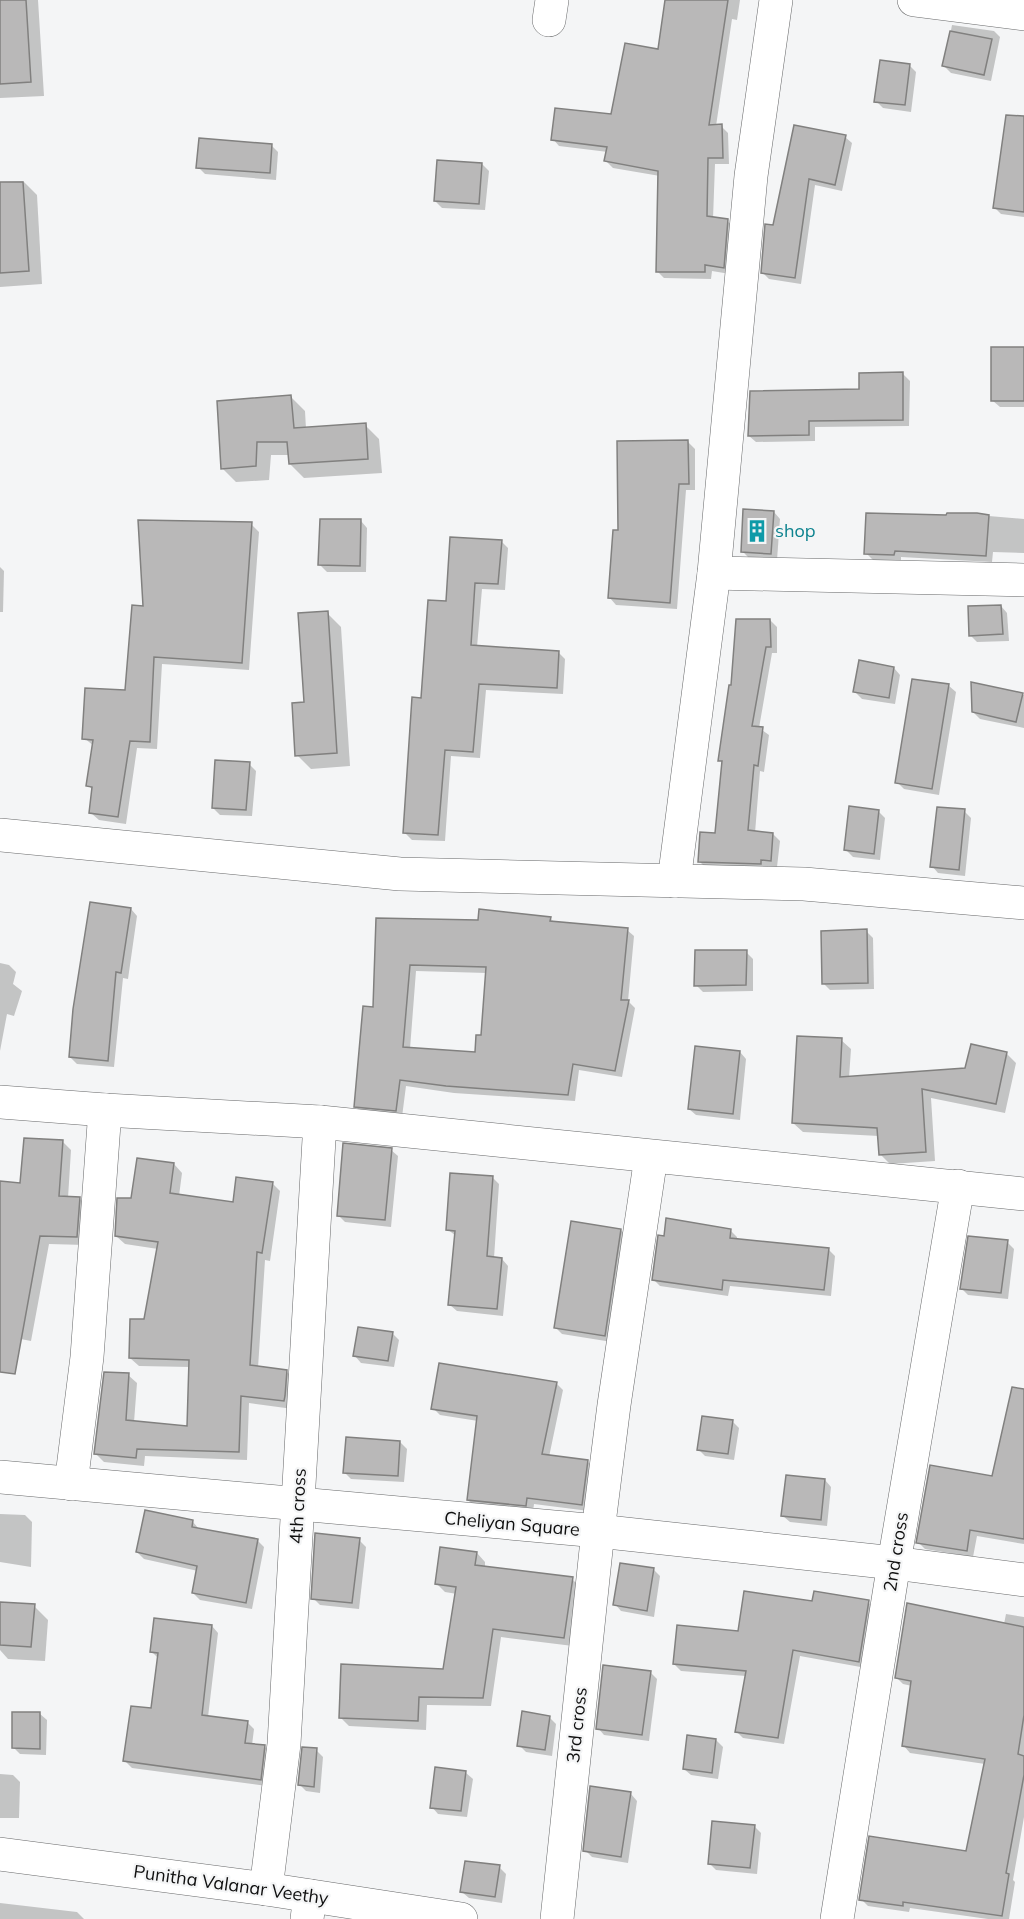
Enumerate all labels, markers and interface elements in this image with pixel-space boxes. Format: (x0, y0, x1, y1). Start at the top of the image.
building icon: shop (744, 518, 770, 544)
place label: shop (775, 519, 816, 542)
street label: 4th cross (284, 1467, 311, 1544)
street label: Cheliyan Square (443, 1506, 581, 1541)
street label: 2nd cross (878, 1510, 913, 1593)
street label: 3rd cross (561, 1686, 592, 1764)
street label: Punitha Valanar Veethy (132, 1859, 330, 1910)

